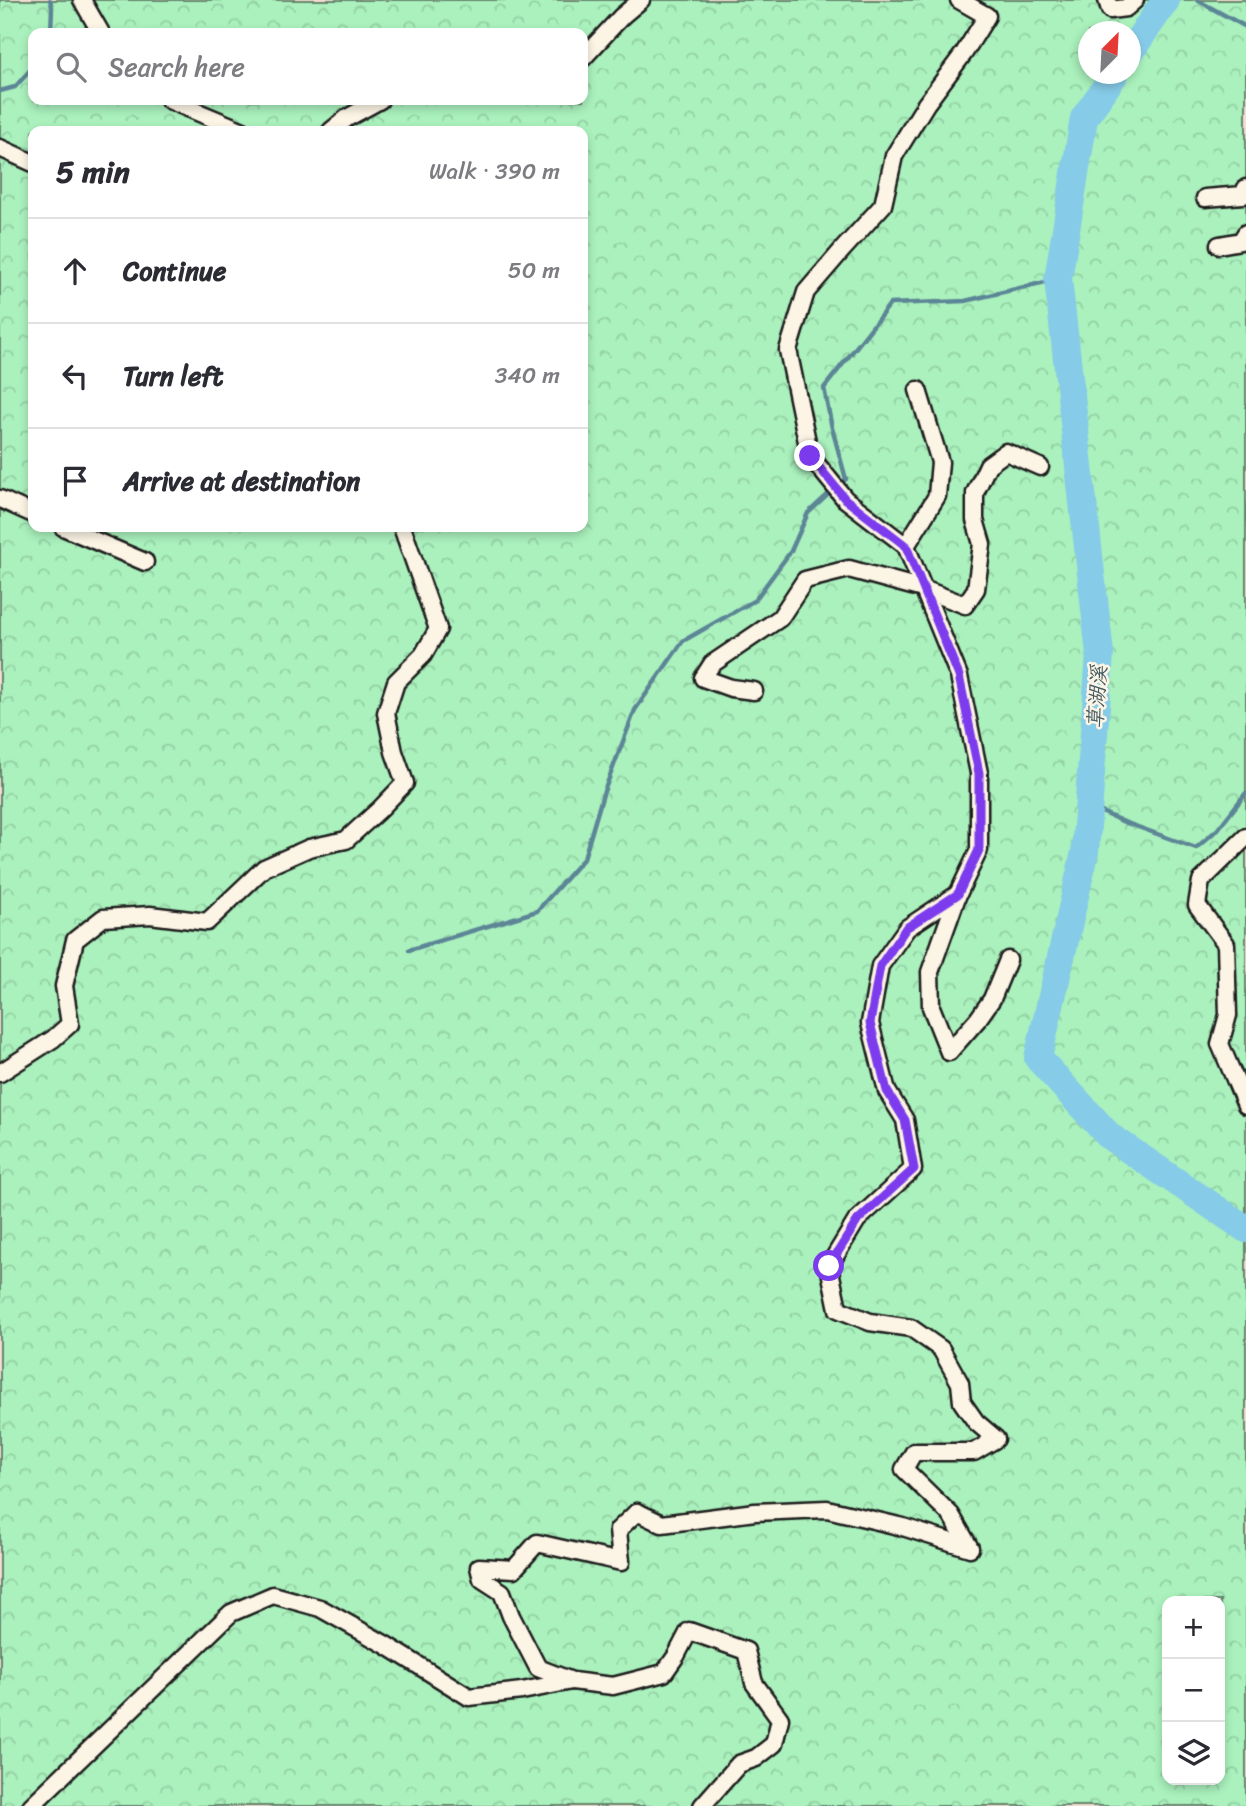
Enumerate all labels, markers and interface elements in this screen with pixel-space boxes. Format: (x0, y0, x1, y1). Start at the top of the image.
north arrow (1078, 21, 1141, 84)
search box (28, 28, 588, 105)
text: Search here (108, 44, 245, 90)
icon: search (52, 48, 90, 86)
text: 5 min (56, 145, 130, 199)
text: Walk · 390 m (429, 151, 560, 192)
text: Continue (123, 248, 226, 294)
text: 50 m (508, 250, 560, 291)
icon: ahead (56, 252, 94, 290)
text: Turn left (123, 353, 223, 399)
text: 340 m (495, 355, 560, 396)
icon: left (56, 357, 94, 395)
route end (794, 440, 825, 471)
text: Arrive at destination (123, 458, 360, 504)
icon: arrive (56, 462, 94, 500)
water label: 草湖溪 (1076, 663, 1118, 730)
route start (813, 1250, 844, 1281)
map controls (1162, 1596, 1225, 1785)
button: + (1162, 1596, 1225, 1659)
button: − (1162, 1659, 1225, 1722)
button: layers (1162, 1722, 1225, 1785)

